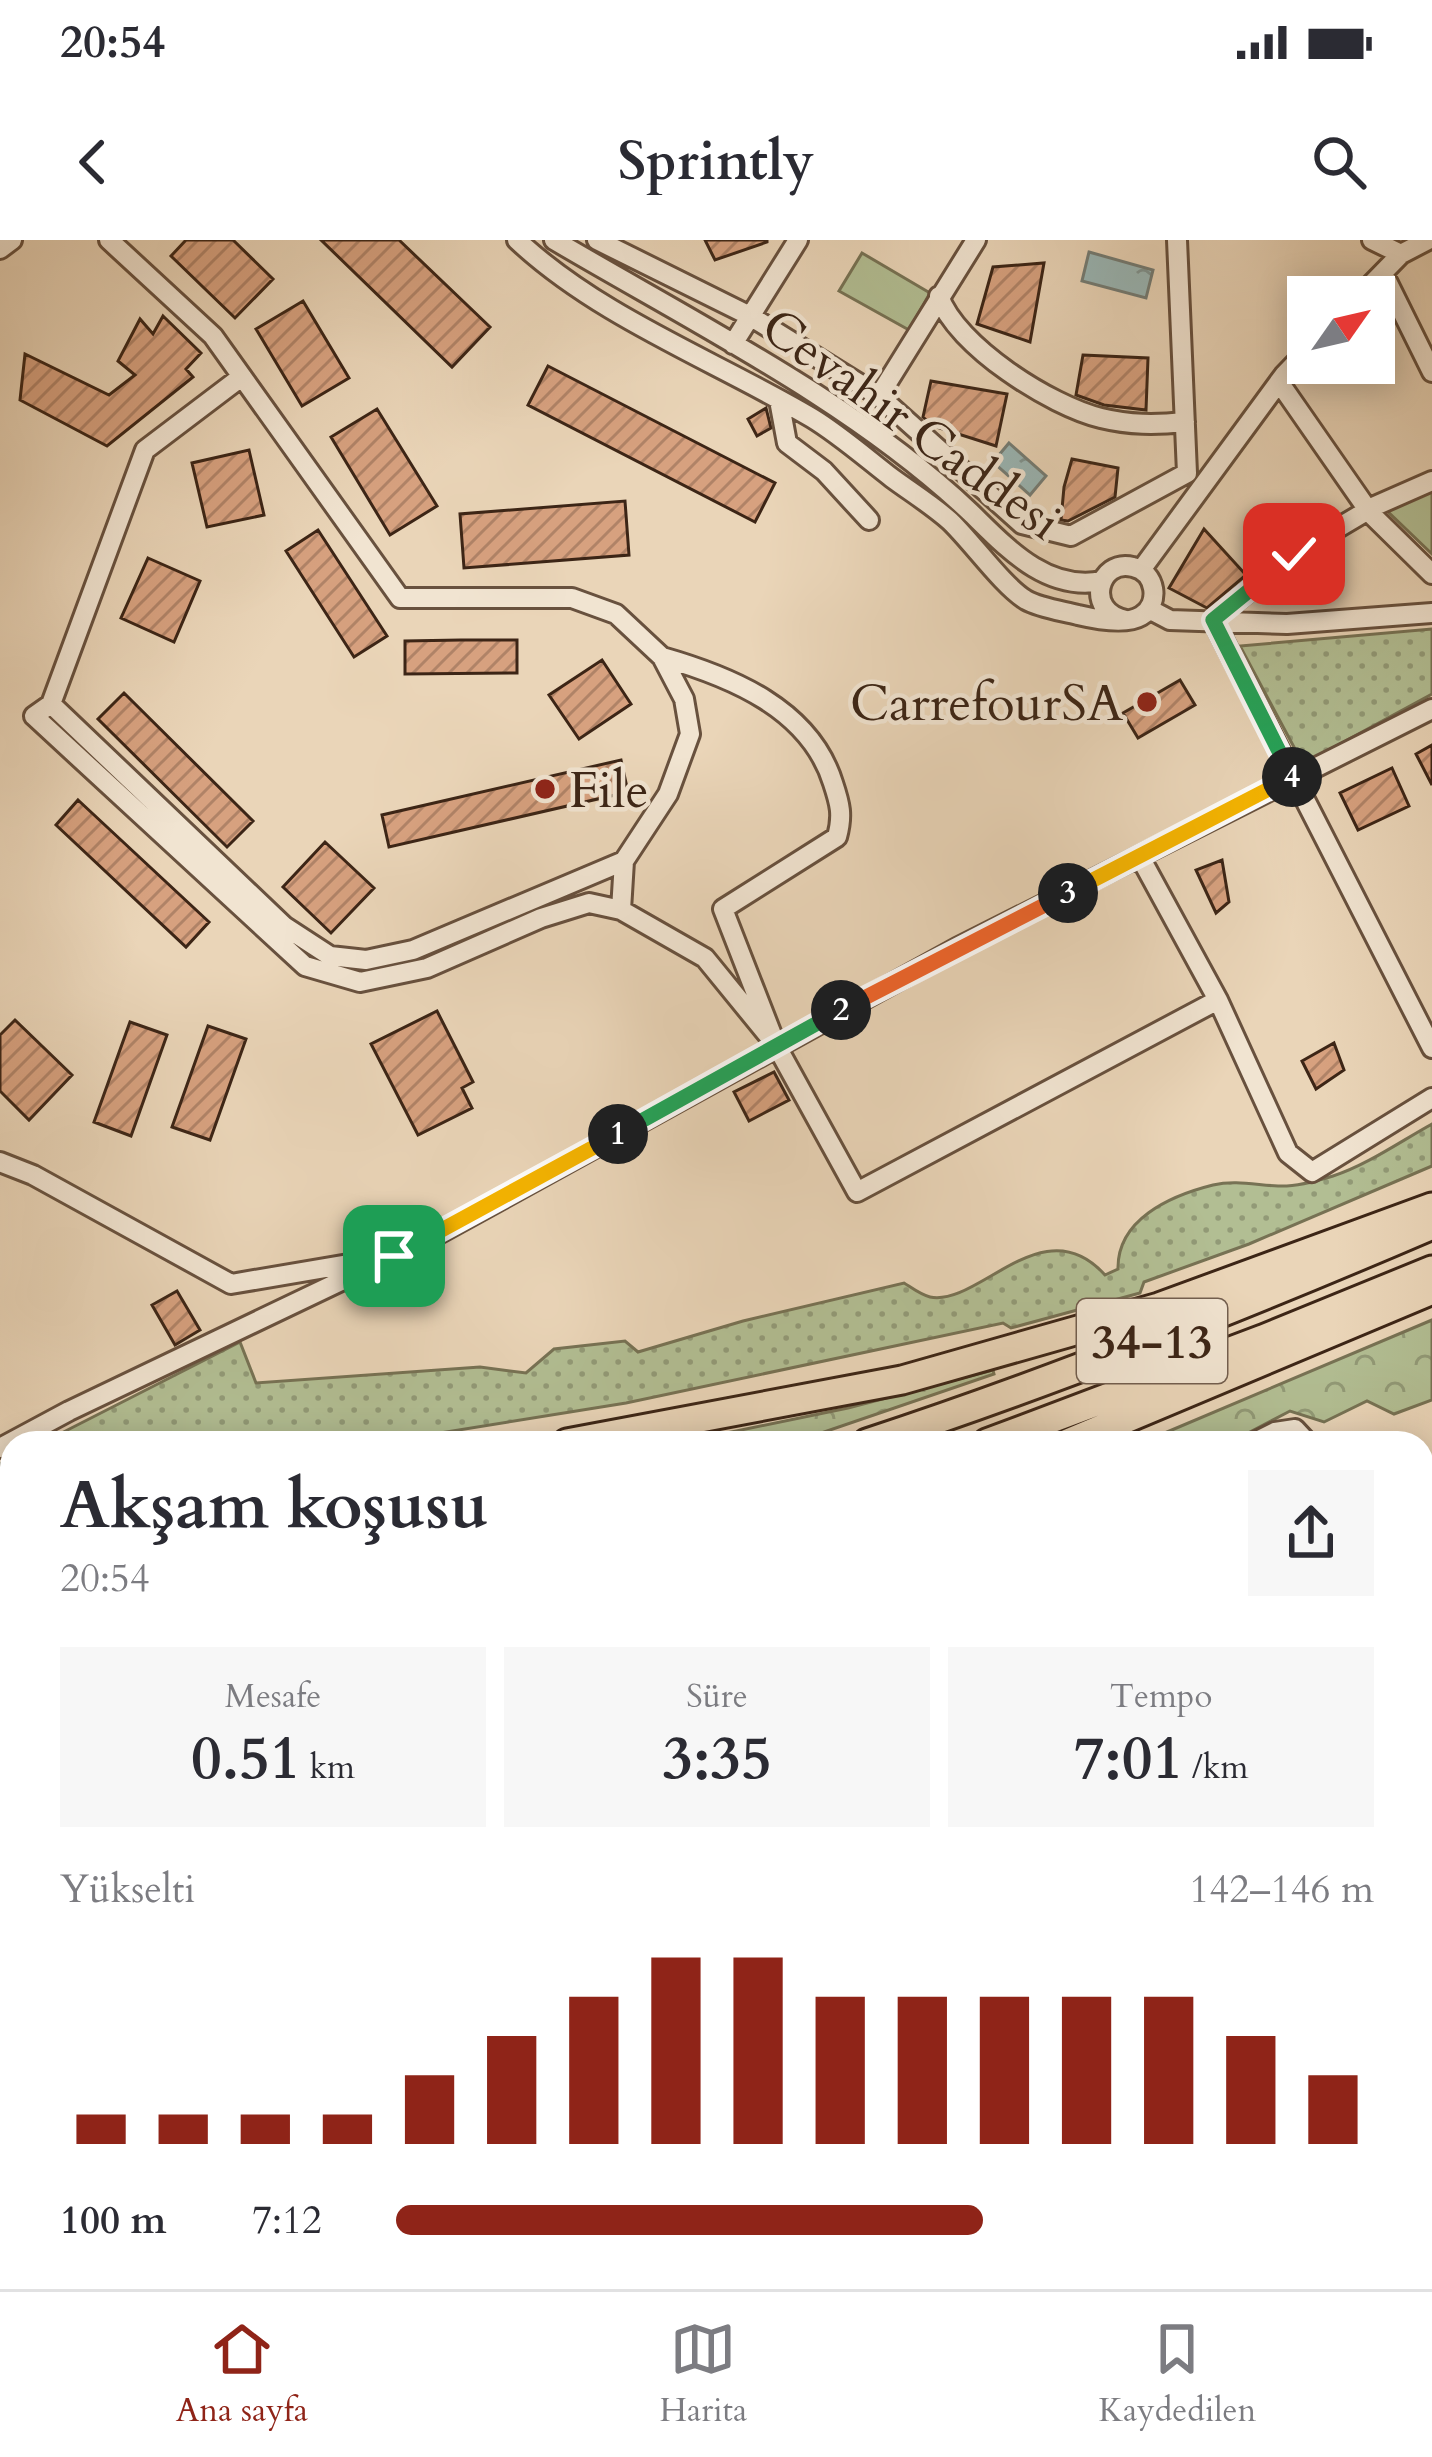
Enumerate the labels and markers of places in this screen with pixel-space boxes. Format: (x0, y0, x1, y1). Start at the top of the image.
pin (1243, 503, 1345, 605)
place label: CarrefourSA (850, 669, 1124, 739)
marker: CarrefourSA (1134, 689, 1160, 715)
pin: 4 (1262, 747, 1322, 807)
place label: File (569, 756, 649, 826)
marker: File (532, 776, 558, 802)
pin: 3 (1038, 863, 1098, 923)
pin: 2 (811, 980, 871, 1040)
pin: 1 (588, 1104, 648, 1164)
pin (343, 1205, 445, 1307)

